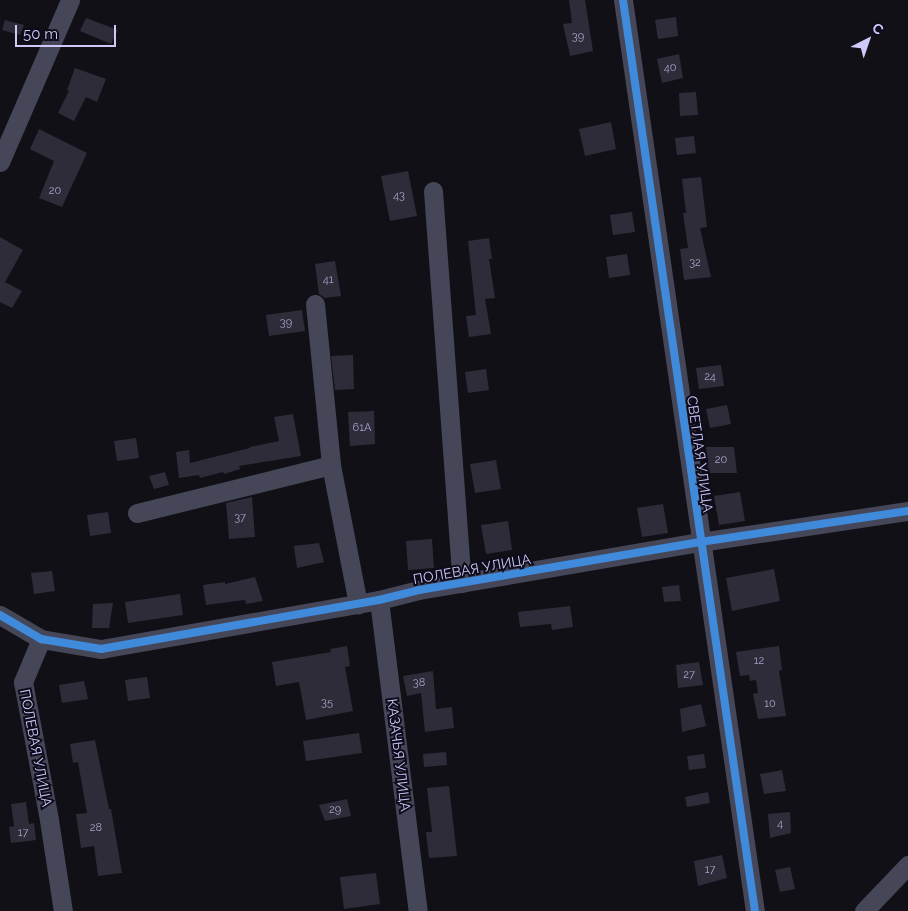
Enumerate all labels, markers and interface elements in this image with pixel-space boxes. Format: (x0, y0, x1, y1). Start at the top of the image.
scale bar (18, 15, 119, 47)
north arrow (843, 15, 893, 65)
text: С (869, 19, 887, 38)
text: 50 m (23, 25, 58, 43)
house number: 39 (572, 30, 584, 44)
house number: 40 (664, 61, 676, 75)
house number: 20 (49, 184, 61, 198)
house number: 43 (393, 189, 405, 203)
house number: 32 (689, 256, 701, 270)
house number: 41 (323, 273, 333, 287)
house number: 39 (280, 316, 292, 330)
house number: 24 (704, 370, 716, 384)
street label: СВЕТЛАЯ УЛИЦА (684, 395, 716, 513)
house number: 61А (353, 421, 371, 435)
house number: 20 (715, 453, 727, 467)
house number: 37 (234, 511, 246, 525)
street label: ПОЛЕВАЯ УЛИЦА (412, 550, 532, 588)
house number: 12 (754, 654, 764, 668)
house number: 27 (683, 668, 695, 682)
house number: 38 (413, 676, 425, 690)
street label: ПОЛЕВАЯ УЛИЦА (16, 688, 56, 808)
house number: 35 (321, 696, 333, 710)
house number: 10 (764, 697, 776, 711)
street label: КАЗАЧЬЯ УЛИЦА (384, 698, 414, 812)
house number: 29 (329, 803, 341, 817)
house number: 4 (777, 817, 783, 831)
house number: 28 (90, 821, 102, 835)
house number: 17 (18, 826, 28, 840)
house number: 17 (705, 863, 715, 877)

